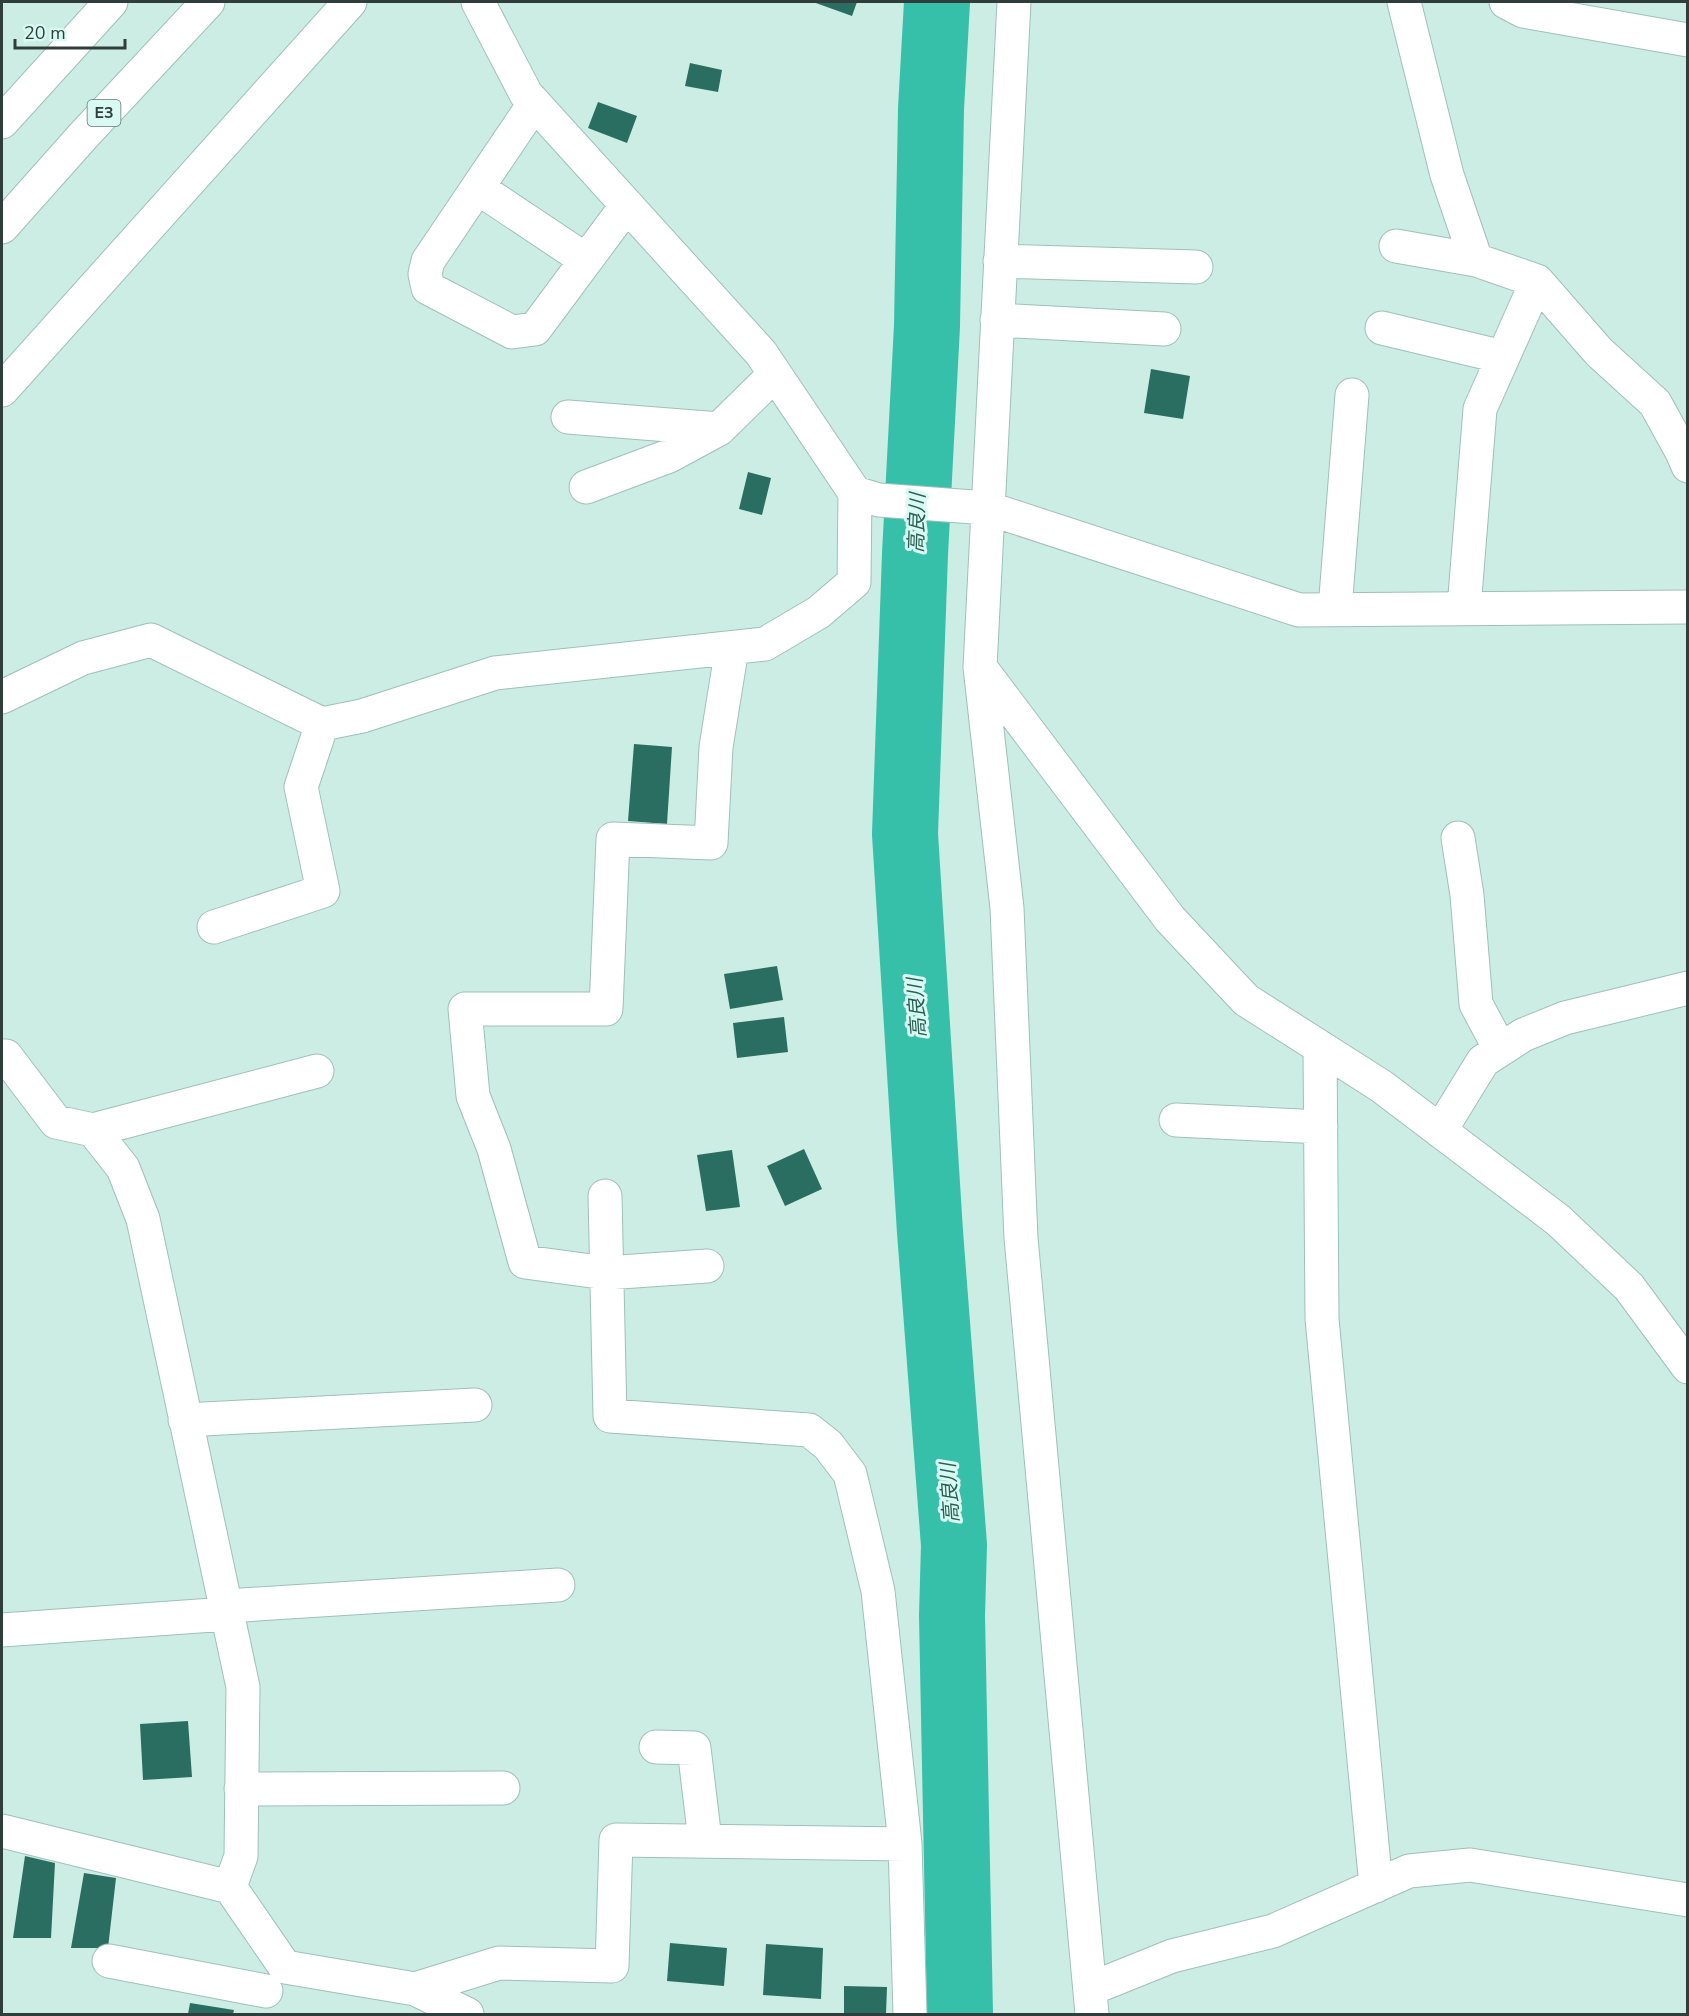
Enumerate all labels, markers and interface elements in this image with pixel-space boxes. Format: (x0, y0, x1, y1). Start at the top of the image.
scale bar (15, 12, 124, 50)
text: 20 m (24, 21, 66, 45)
road number: E3 (88, 100, 120, 126)
water label: 高良川 (902, 491, 932, 553)
water label: 高良川 (901, 975, 933, 1039)
water label: 高良川 (934, 1460, 966, 1524)

